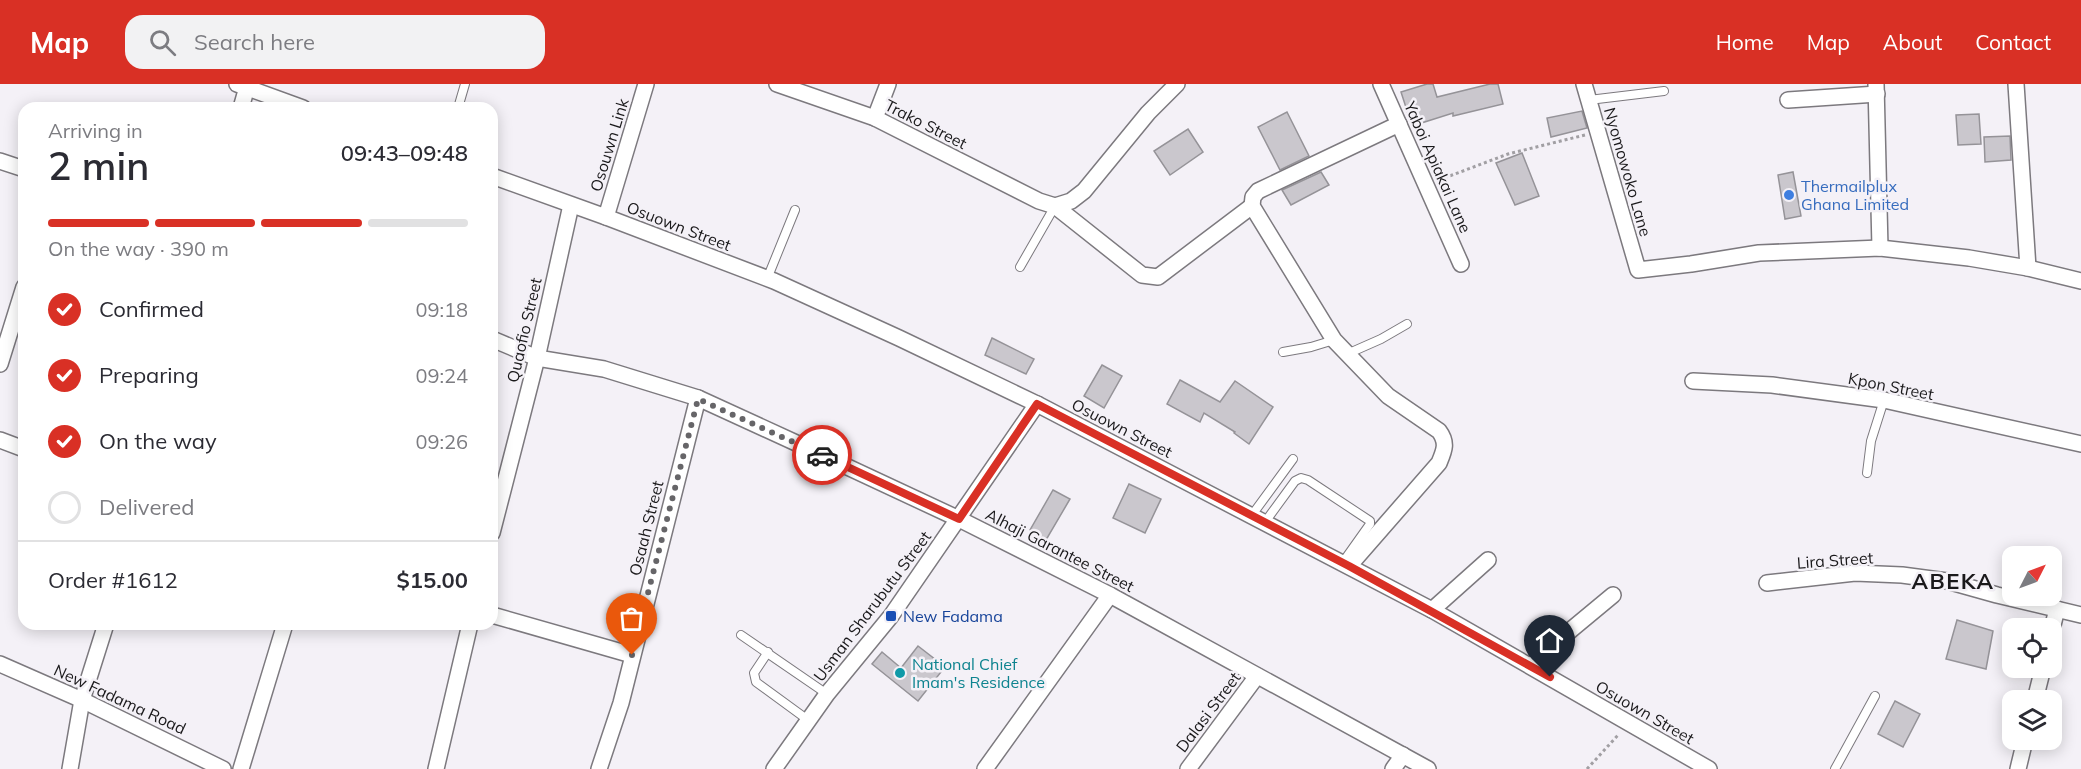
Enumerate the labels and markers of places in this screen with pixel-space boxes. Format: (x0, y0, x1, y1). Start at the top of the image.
place label: Thermailplux Ghana Limited (1801, 176, 1909, 214)
marker: Thermailplux Ghana Limited (1782, 188, 1796, 202)
pin (606, 593, 657, 655)
place label: New Fadama (903, 606, 1003, 626)
marker: New Fadama (884, 609, 898, 623)
pin (1524, 615, 1575, 677)
place label: National Chief Imam's Residence (912, 654, 1045, 692)
marker: National Chief Imam's Residence (893, 666, 907, 680)

